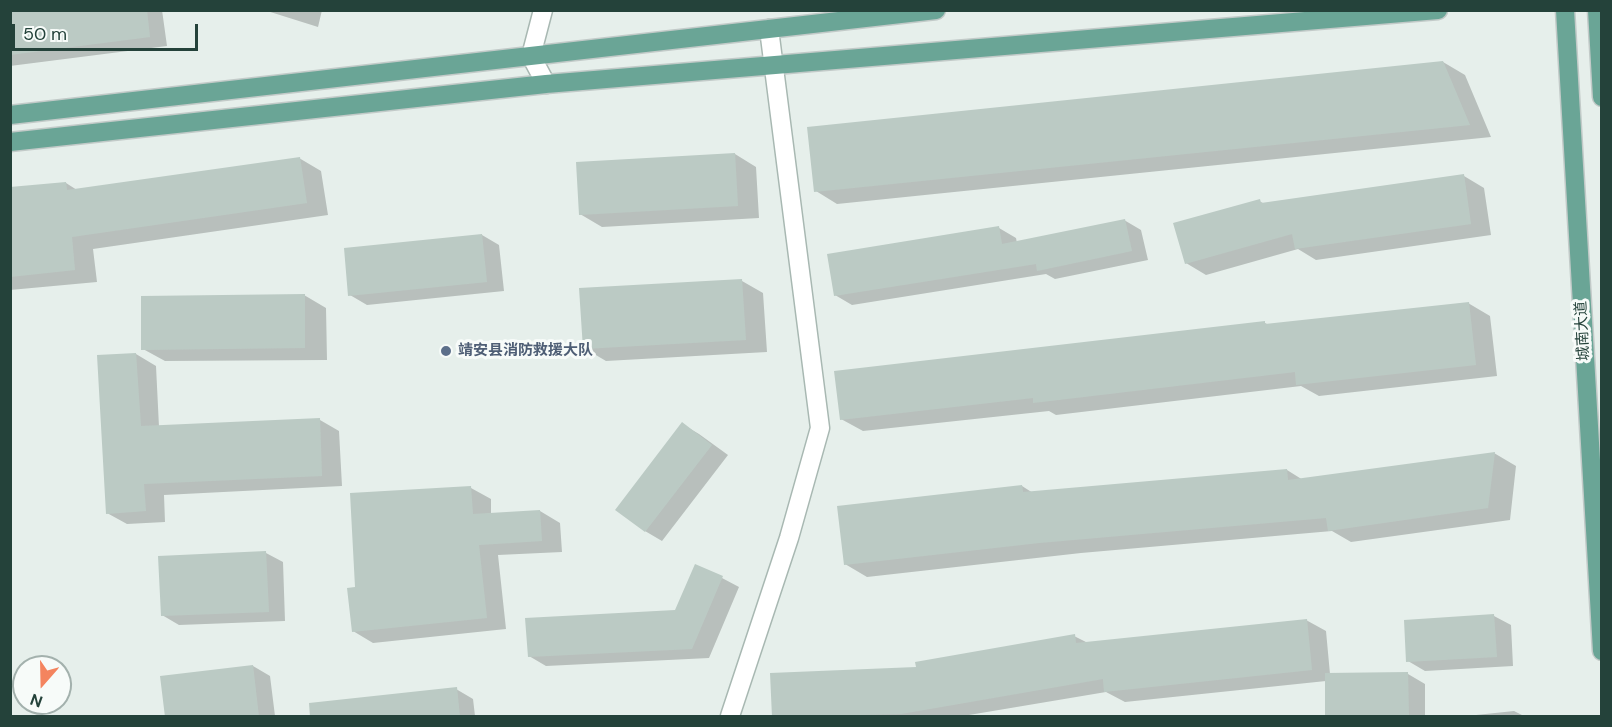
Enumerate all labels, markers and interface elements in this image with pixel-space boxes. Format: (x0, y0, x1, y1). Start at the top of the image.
scale bar (15, 12, 201, 50)
text: 50 m (23, 22, 67, 46)
street label: 城南大道 (1572, 301, 1594, 361)
place label: 靖安县消防救援大队 (458, 342, 593, 360)
marker: 靖安县消防救援大队 (439, 344, 453, 358)
north arrow (12, 655, 72, 715)
text: N (27, 689, 45, 712)

